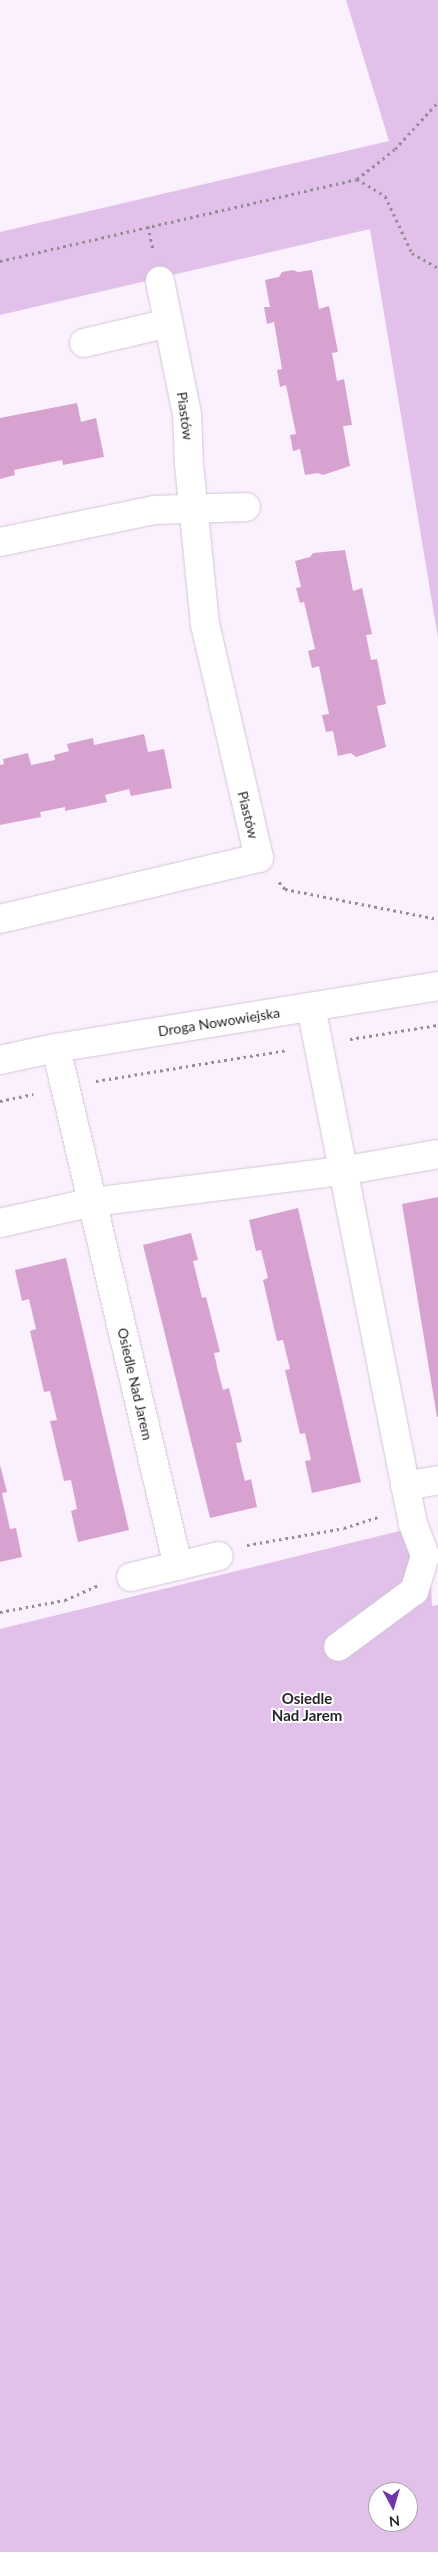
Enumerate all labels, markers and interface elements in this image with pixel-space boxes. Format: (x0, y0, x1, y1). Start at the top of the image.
street label: Piastów (173, 391, 197, 441)
street label: Piastów (234, 789, 262, 841)
street label: Droga Nowowiejska (157, 1004, 281, 1040)
street label: Osiedle Nad Jarem (114, 1326, 156, 1442)
district label: Osiedle Nad Jarem (272, 1689, 342, 1724)
north arrow (368, 2482, 418, 2532)
text: N (388, 2512, 401, 2530)

